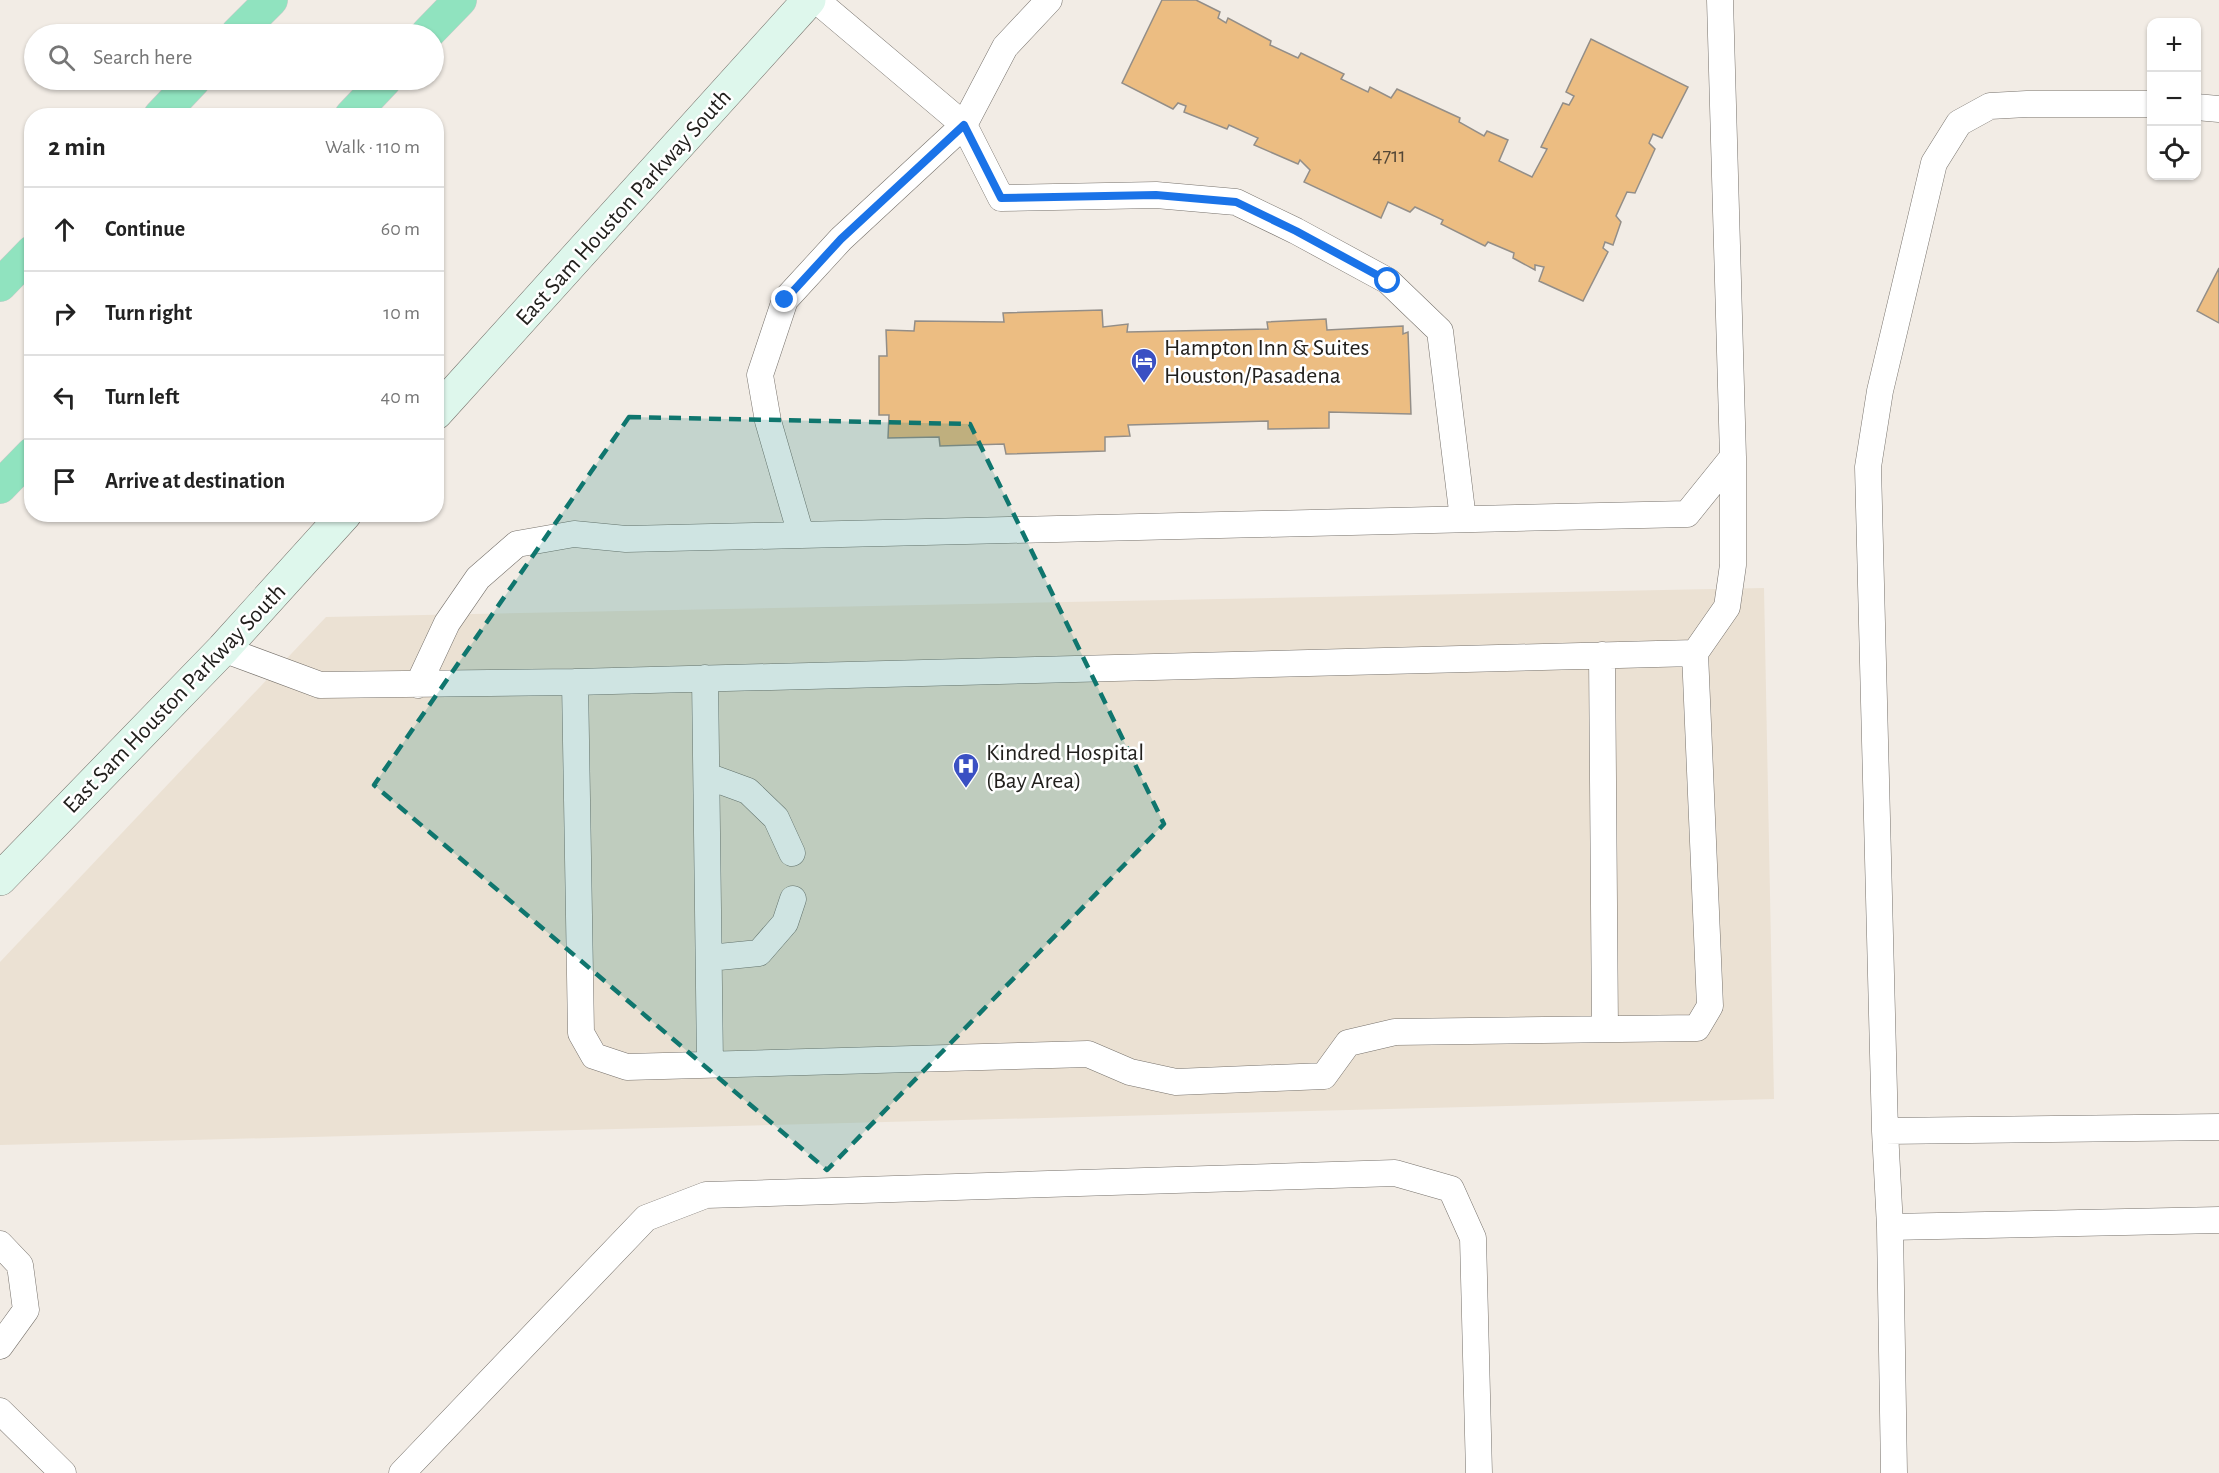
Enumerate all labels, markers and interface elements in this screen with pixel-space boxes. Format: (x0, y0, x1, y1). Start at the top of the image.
map controls (2147, 18, 2201, 180)
button: + (2147, 18, 2201, 72)
search box (24, 24, 444, 90)
icon: search (45, 41, 78, 74)
text: Search here (93, 46, 192, 68)
button: − (2147, 72, 2201, 126)
street label: East Sam Houston Parkway South (512, 85, 736, 330)
button: locate (2147, 126, 2201, 180)
text: 2 min (48, 134, 106, 160)
text: Walk · 110 m (325, 137, 420, 157)
house number: 4711 (1372, 145, 1406, 166)
icon: ahead (48, 213, 81, 246)
text: Continue (105, 218, 185, 240)
text: 60 m (381, 219, 420, 239)
route start (1374, 267, 1400, 293)
route end (771, 286, 797, 312)
icon: right (48, 297, 81, 330)
text: Turn right (105, 302, 192, 324)
text: 10 m (383, 303, 420, 323)
place label: Hampton Inn & Suites Houston/Pasadena (1164, 336, 1369, 388)
hotel icon: Hampton Inn & Suites Houston/Pasadena (1129, 346, 1159, 384)
icon: left (48, 381, 81, 414)
text: Turn left (105, 386, 179, 408)
text: 40 m (381, 387, 420, 407)
icon: arrive (48, 465, 81, 498)
text: Arrive at destination (105, 470, 285, 492)
street label: East Sam Houston Parkway South (59, 579, 291, 818)
place label: Kindred Hospital (Bay Area) (986, 741, 1144, 793)
hospital icon: Kindred Hospital (Bay Area) (951, 751, 981, 789)

